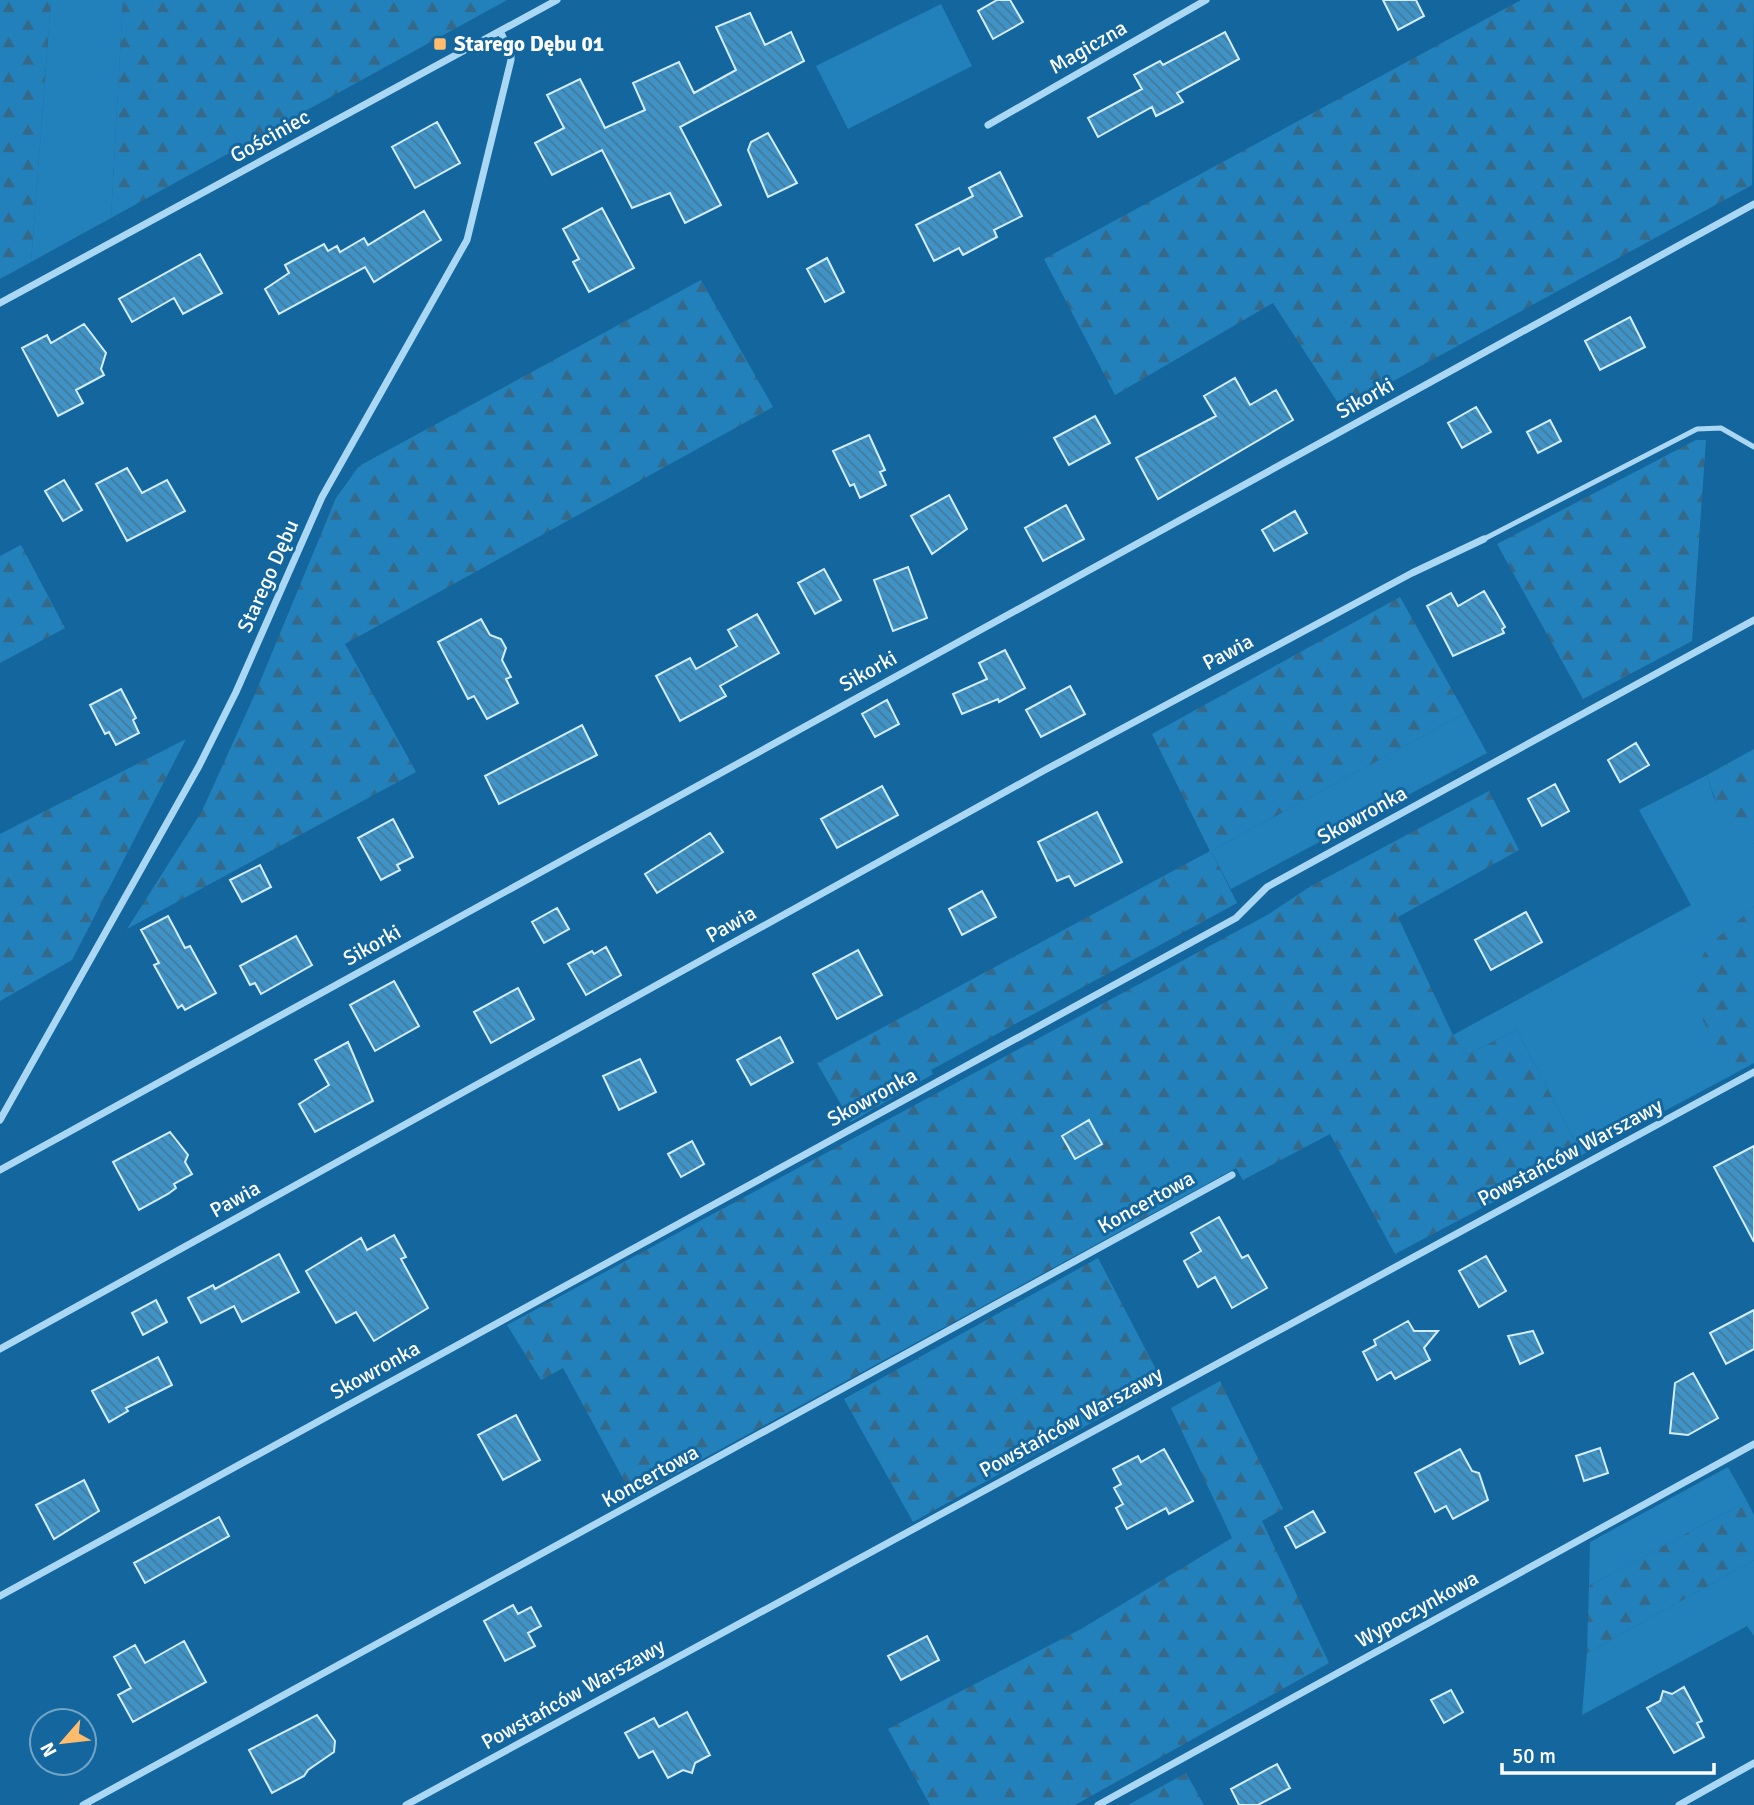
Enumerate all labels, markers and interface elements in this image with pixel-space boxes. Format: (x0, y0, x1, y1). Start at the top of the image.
street label: Magiczna (1044, 14, 1132, 80)
place label: Starego Dębu 01 (454, 31, 604, 57)
marker: Starego Dębu 01 (432, 36, 448, 52)
street label: Gościniec (226, 104, 314, 168)
street label: Sikorki (1331, 372, 1399, 424)
street label: Starego Dębu (232, 516, 304, 636)
street label: Pawia (1198, 628, 1258, 676)
street label: Sikorki (834, 645, 902, 697)
street label: Skowronka (1313, 780, 1411, 850)
street label: Pawia (701, 900, 761, 948)
street label: Sikorki (338, 919, 406, 971)
street label: Skowronka (823, 1062, 921, 1132)
street label: Powstańców Warszawy (1473, 1092, 1667, 1212)
street label: Koncertowa (1093, 1165, 1199, 1239)
street label: Pawia (205, 1175, 265, 1223)
street label: Skowronka (326, 1335, 424, 1405)
street label: Powstańców Warszawy (975, 1361, 1167, 1483)
street label: Koncertowa (597, 1439, 703, 1513)
street label: Wypoczynkowa (1351, 1565, 1483, 1653)
street label: Powstańców Warszawy (477, 1633, 669, 1755)
north arrow (28, 1707, 98, 1777)
scale bar (1502, 1731, 1714, 1775)
text: N (35, 1738, 63, 1761)
text: 50 m (1512, 1743, 1556, 1769)

